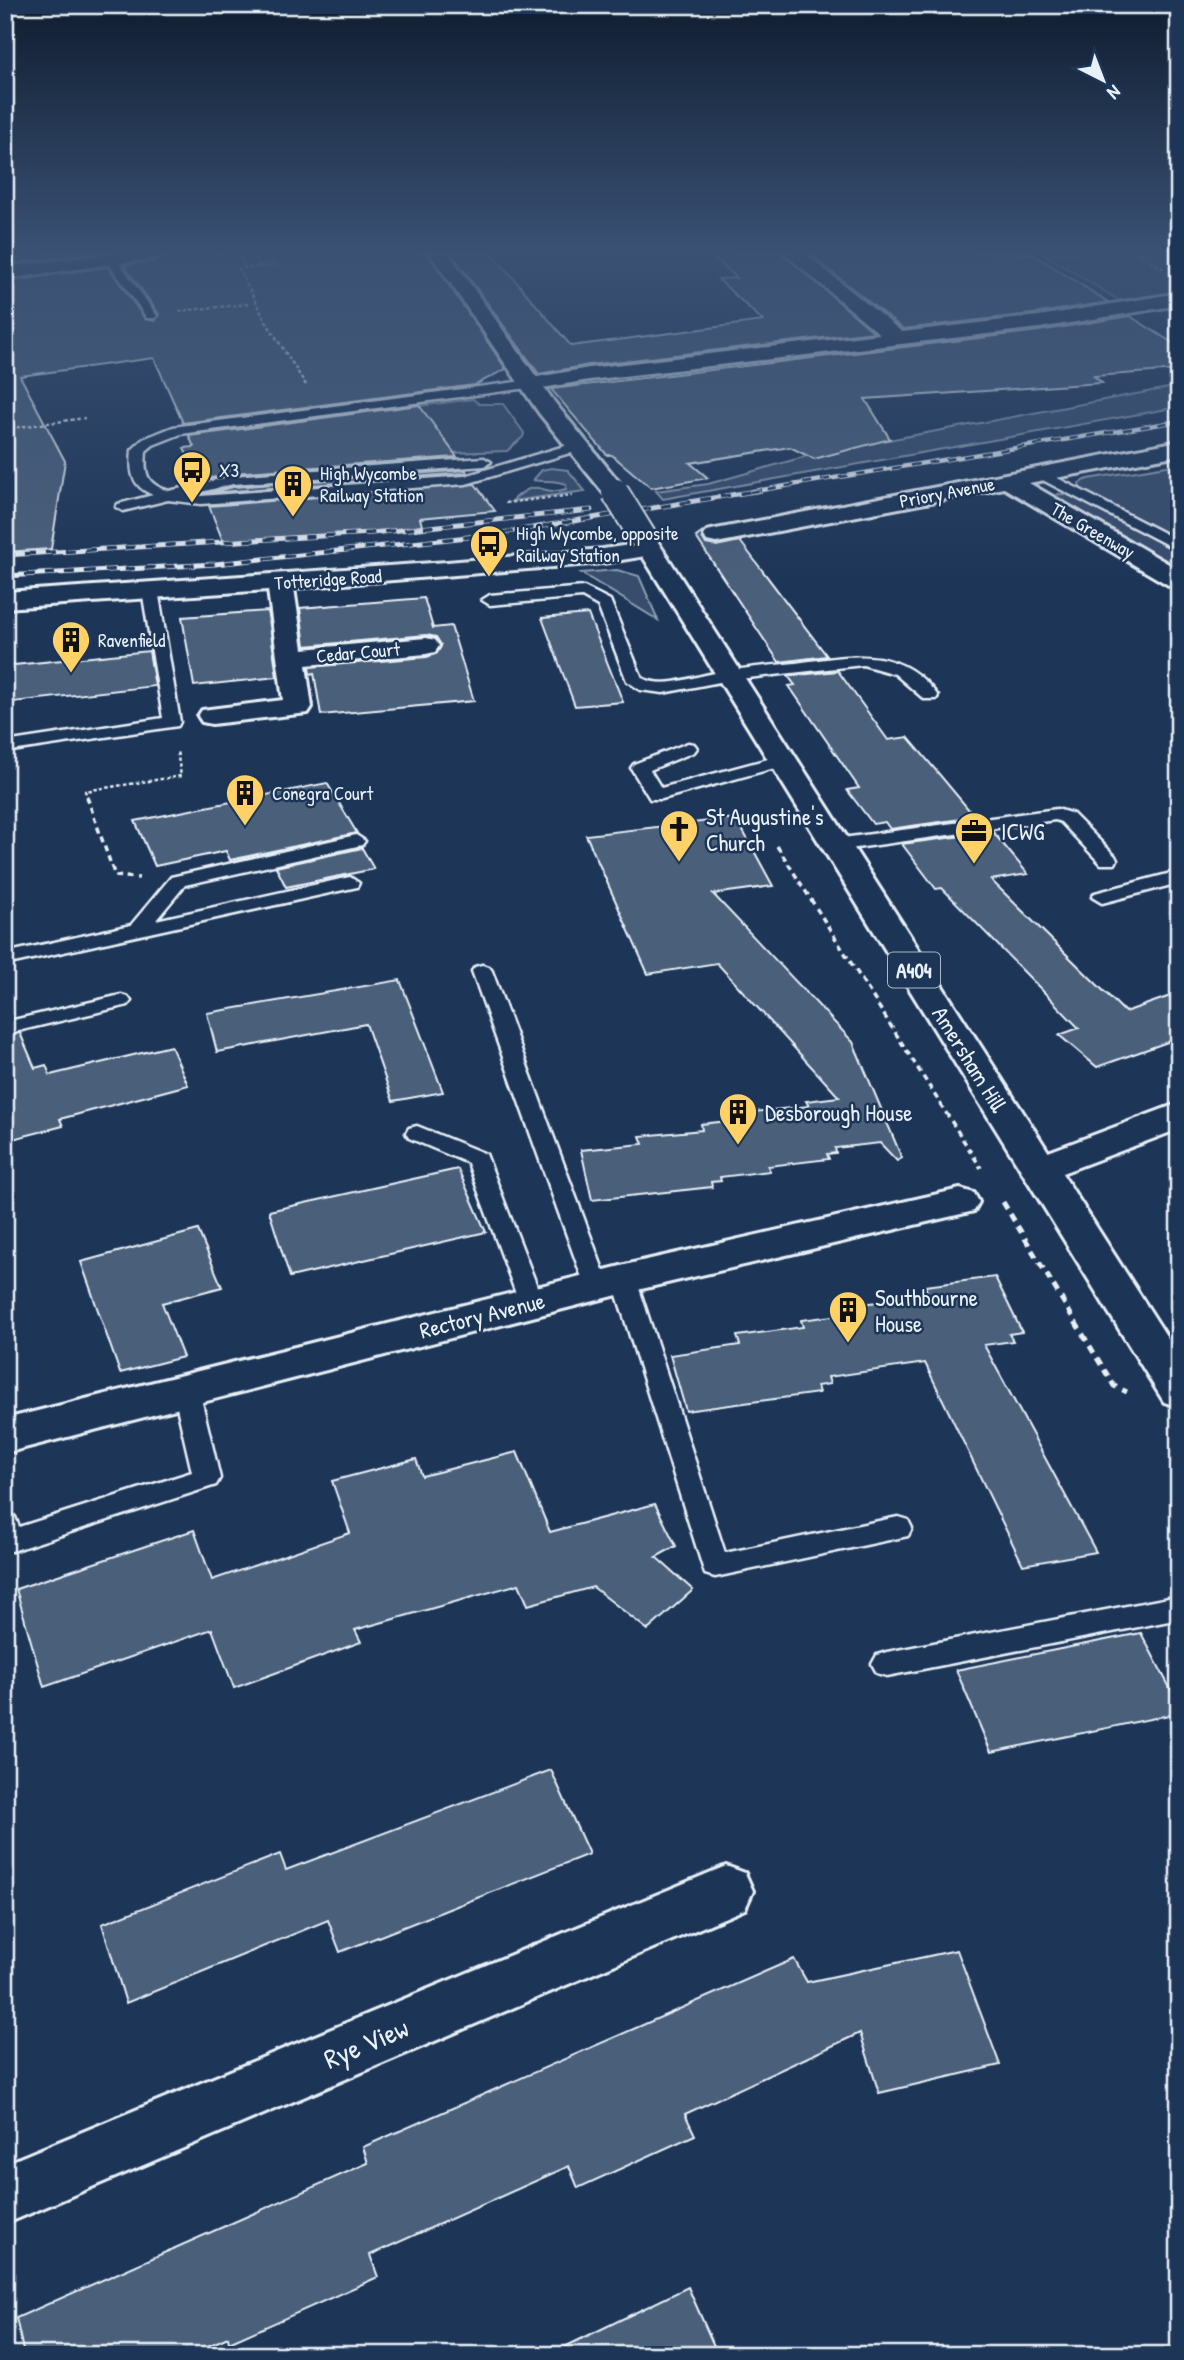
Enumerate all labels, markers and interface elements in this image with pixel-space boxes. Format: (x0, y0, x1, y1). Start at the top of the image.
north arrow (1068, 46, 1138, 116)
text: N (1102, 80, 1127, 106)
bus stop icon: X3 (171, 449, 213, 504)
place label: X3 (219, 457, 239, 483)
place label: High Wycombe Railway Station (320, 460, 424, 508)
building icon: High Wycombe Railway Station (272, 463, 314, 518)
street label: Priory Avenue (897, 470, 997, 514)
street label: The Greenway (1046, 495, 1140, 565)
place label: High Wycombe, opposite Railway Station (516, 520, 679, 568)
bus stop icon: High Wycombe, opposite Railway Station (468, 523, 510, 578)
street label: Totteridge Road (273, 562, 383, 596)
building icon: Ravenfield (50, 619, 92, 674)
place label: Ravenfield (98, 627, 166, 653)
street label: Cedar Court (315, 635, 401, 669)
building icon: Conegra Court (224, 772, 266, 827)
place label: Conegra Court (272, 780, 374, 806)
place label: St Augustine's Church (706, 801, 824, 858)
church icon: St Augustine's Church (658, 808, 700, 863)
office icon: ICWG (953, 810, 995, 865)
place label: ICWG (1001, 816, 1044, 847)
road number: A404 (888, 953, 940, 988)
street label: Amersham Hill (925, 1000, 1015, 1119)
building icon: Desborough House (717, 1091, 759, 1146)
place label: Desborough House (765, 1097, 912, 1128)
place label: Southbourne House (875, 1282, 978, 1339)
street label: Rectory Avenue (416, 1284, 548, 1346)
building icon: Southbourne House (827, 1289, 869, 1344)
street label: Rye View (318, 2008, 414, 2078)

